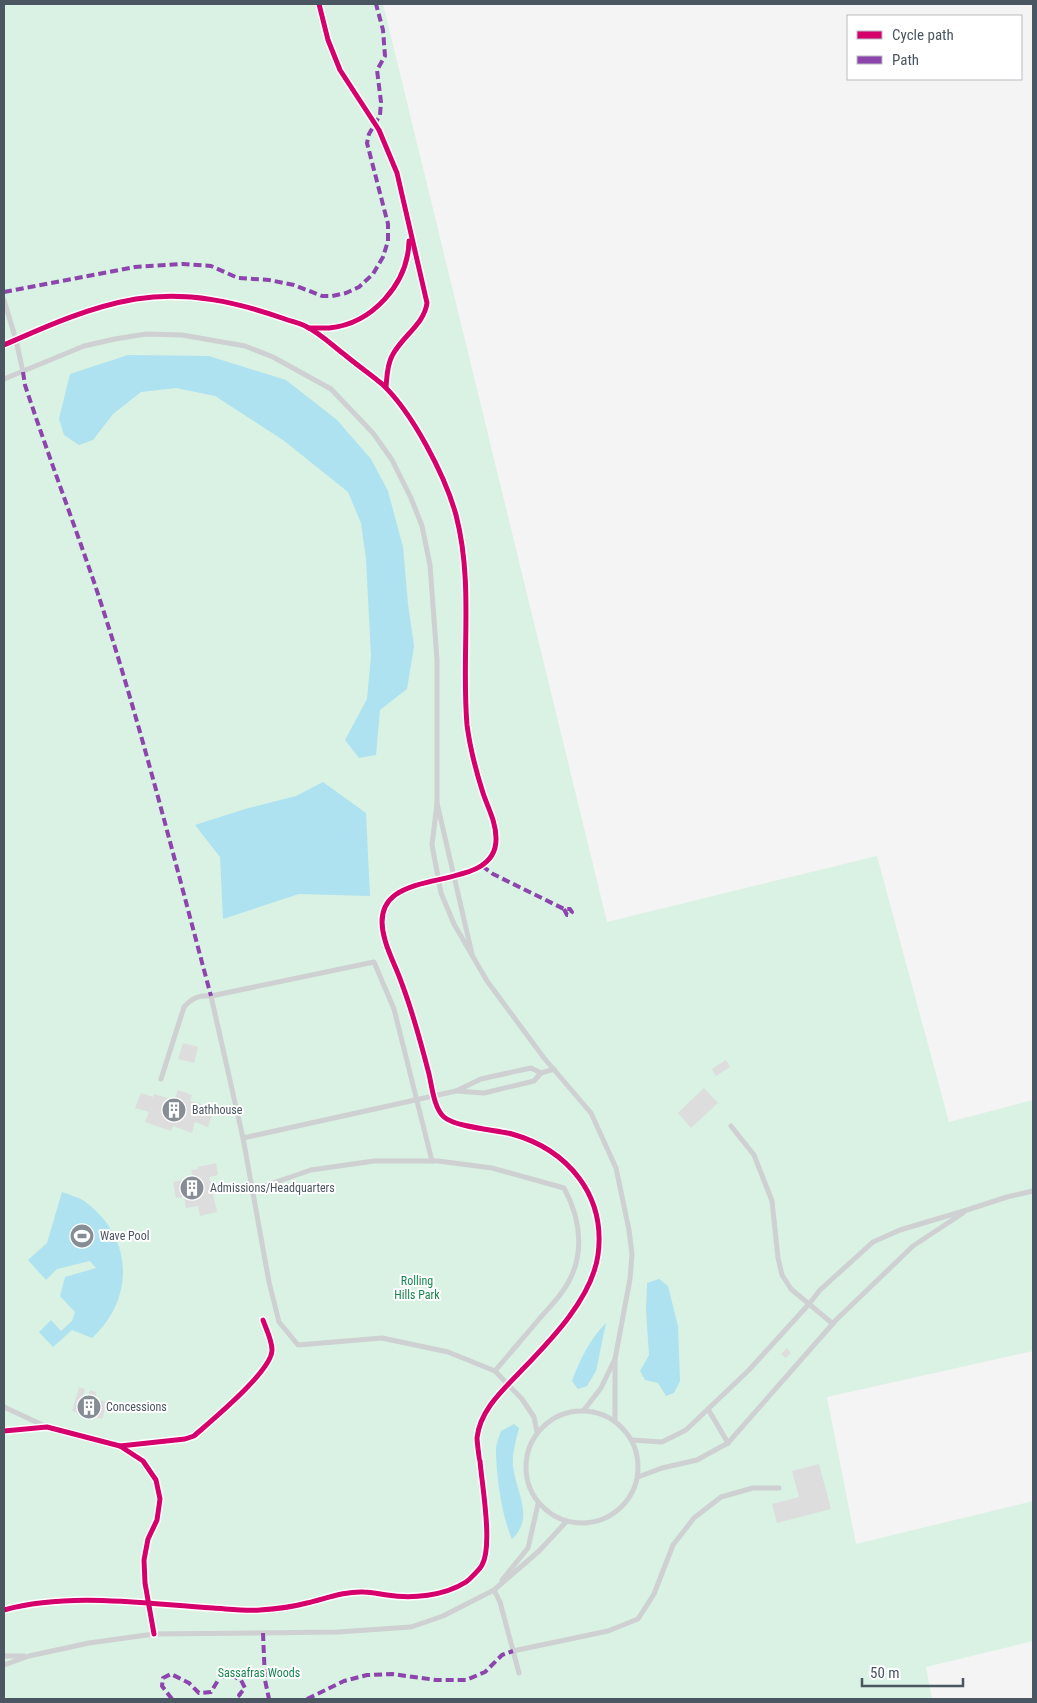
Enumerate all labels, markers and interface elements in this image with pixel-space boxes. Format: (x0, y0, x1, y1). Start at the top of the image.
legend (847, 15, 1022, 80)
text: Cycle path (892, 26, 954, 44)
text: Path (892, 51, 919, 69)
building icon: Bathhouse (161, 1097, 187, 1123)
place label: Bathhouse (192, 1103, 243, 1117)
building icon: Admissions/Headquarters (179, 1175, 205, 1201)
place label: Admissions/Headquarters (210, 1181, 335, 1195)
sports icon: Wave Pool (69, 1223, 95, 1249)
place label: Wave Pool (100, 1229, 149, 1243)
park label: Rolling Hills Park (394, 1274, 440, 1302)
building icon: Concessions (76, 1394, 102, 1420)
place label: Concessions (106, 1400, 167, 1414)
scale bar (862, 1656, 963, 1688)
text: 50 m (870, 1664, 900, 1682)
park label: Sassafras Woods (218, 1666, 300, 1680)

